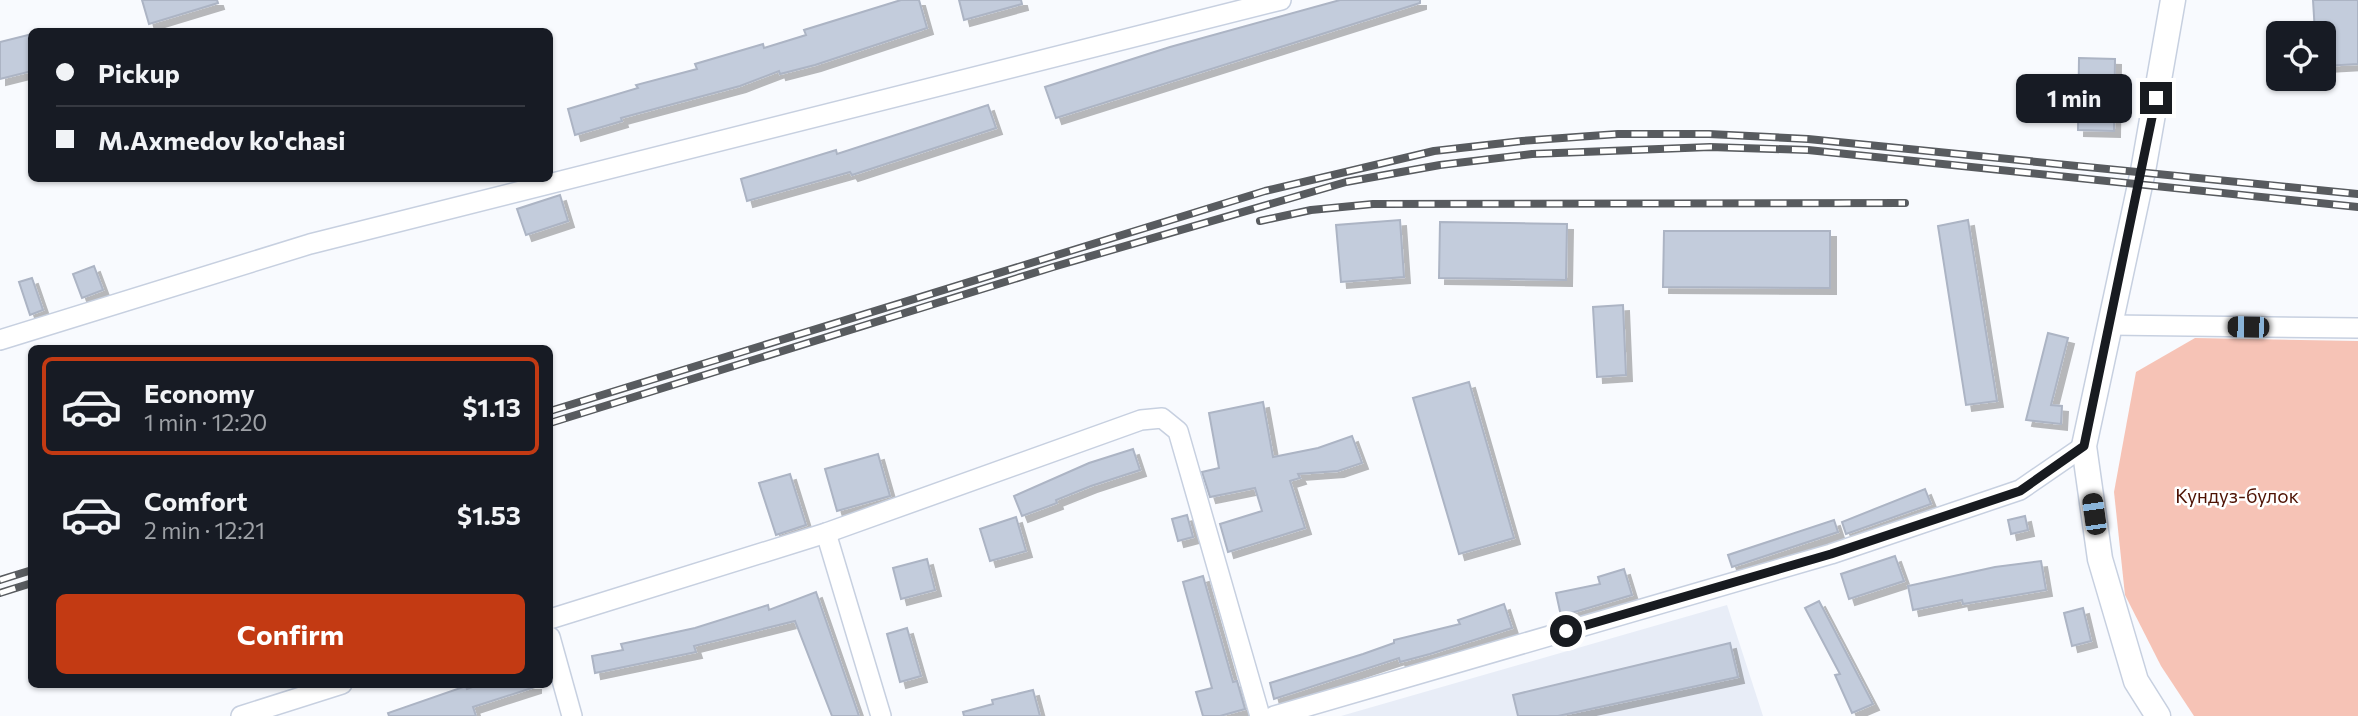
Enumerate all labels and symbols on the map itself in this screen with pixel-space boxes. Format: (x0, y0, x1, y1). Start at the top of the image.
callout: 1 min (2016, 74, 2132, 122)
route end (2140, 82, 2172, 114)
car (2227, 316, 2270, 338)
park label: Кундуз-булок (2175, 484, 2299, 507)
car (2081, 492, 2108, 536)
route start (1550, 615, 1582, 647)

